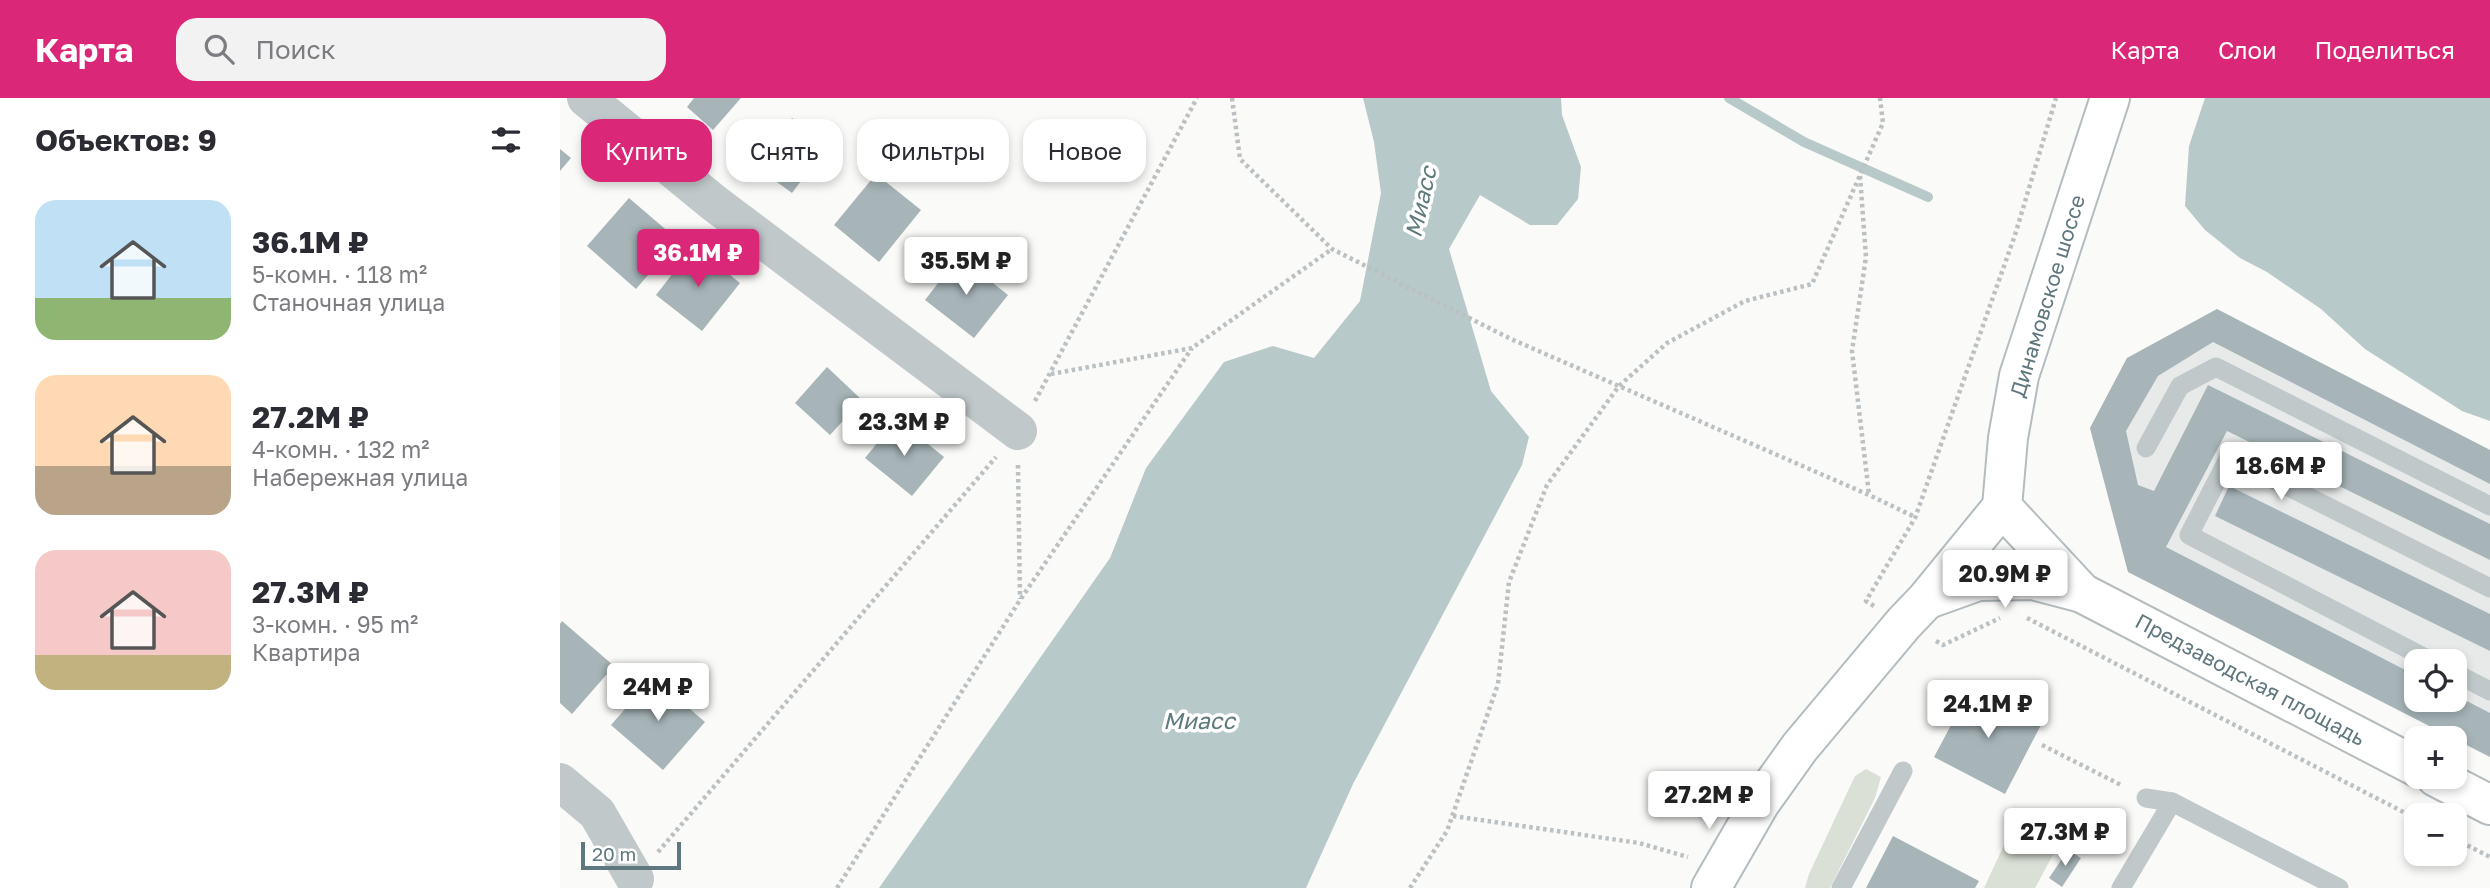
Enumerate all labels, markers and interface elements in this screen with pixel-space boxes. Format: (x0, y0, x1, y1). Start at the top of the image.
search box (176, 18, 666, 81)
text: Карта (35, 30, 134, 69)
icon: search (200, 30, 238, 68)
text: Поиск (256, 34, 336, 65)
text: Карта (2110, 35, 2180, 64)
text: Слои (2218, 35, 2277, 64)
text: Поделиться (2315, 35, 2455, 64)
chip: Купить (581, 119, 712, 182)
chip: Снять (726, 119, 843, 182)
chip: Фильтры (857, 119, 1009, 182)
chip: Новое (1023, 119, 1146, 182)
icon: filters (487, 121, 525, 159)
text: Объектов: 9 (35, 122, 217, 158)
water label: Миасс (1398, 162, 1442, 240)
street label: Динамовское шоссе (2004, 191, 2090, 400)
text: 36.1M ₽ (252, 224, 369, 260)
icon: home (91, 228, 175, 312)
pin: 36.1M ₽ (633, 230, 763, 289)
text: 36.1M ₽ (653, 238, 743, 266)
pin: 35.5M ₽ (901, 238, 1031, 297)
text: 35.5M ₽ (920, 246, 1012, 274)
text: 5-комн. · 118 m² (252, 260, 427, 288)
text: Станочная улица (252, 288, 445, 316)
pin: 23.3M ₽ (839, 398, 969, 458)
text: 27.2M ₽ (252, 399, 369, 435)
icon: home (91, 403, 175, 487)
text: 23.3M ₽ (858, 407, 950, 435)
text: 4-комн. · 132 m² (252, 435, 430, 463)
pin: 18.6M ₽ (2216, 442, 2346, 502)
text: 18.6M ₽ (2236, 451, 2326, 479)
text: Набережная улица (252, 463, 468, 491)
pin: 20.9M ₽ (1940, 550, 2070, 610)
text: 20.9M ₽ (1959, 559, 2051, 587)
text: 27.3M ₽ (252, 574, 369, 610)
icon: home (91, 578, 175, 662)
street label: Предзаводская площадь (2131, 607, 2370, 751)
text: 3-комн. · 95 m² (252, 610, 418, 638)
text: Квартира (252, 638, 360, 666)
map controls (2404, 649, 2467, 866)
button: locate (2404, 649, 2467, 712)
pin: 24M ₽ (609, 664, 707, 723)
text: 24M ₽ (623, 672, 693, 700)
pin: 24.1M ₽ (1923, 680, 2053, 740)
text: 24.1M ₽ (1943, 689, 2033, 717)
water label: Миасс (1163, 706, 1236, 734)
button: + (2404, 726, 2467, 789)
pin: 27.2M ₽ (1644, 772, 1774, 831)
text: 27.2M ₽ (1664, 780, 1754, 808)
button: − (2404, 803, 2467, 866)
pin: 27.3M ₽ (2000, 808, 2130, 868)
text: 27.3M ₽ (2020, 817, 2110, 845)
scale bar (581, 839, 681, 871)
text: 20 m (592, 842, 636, 865)

